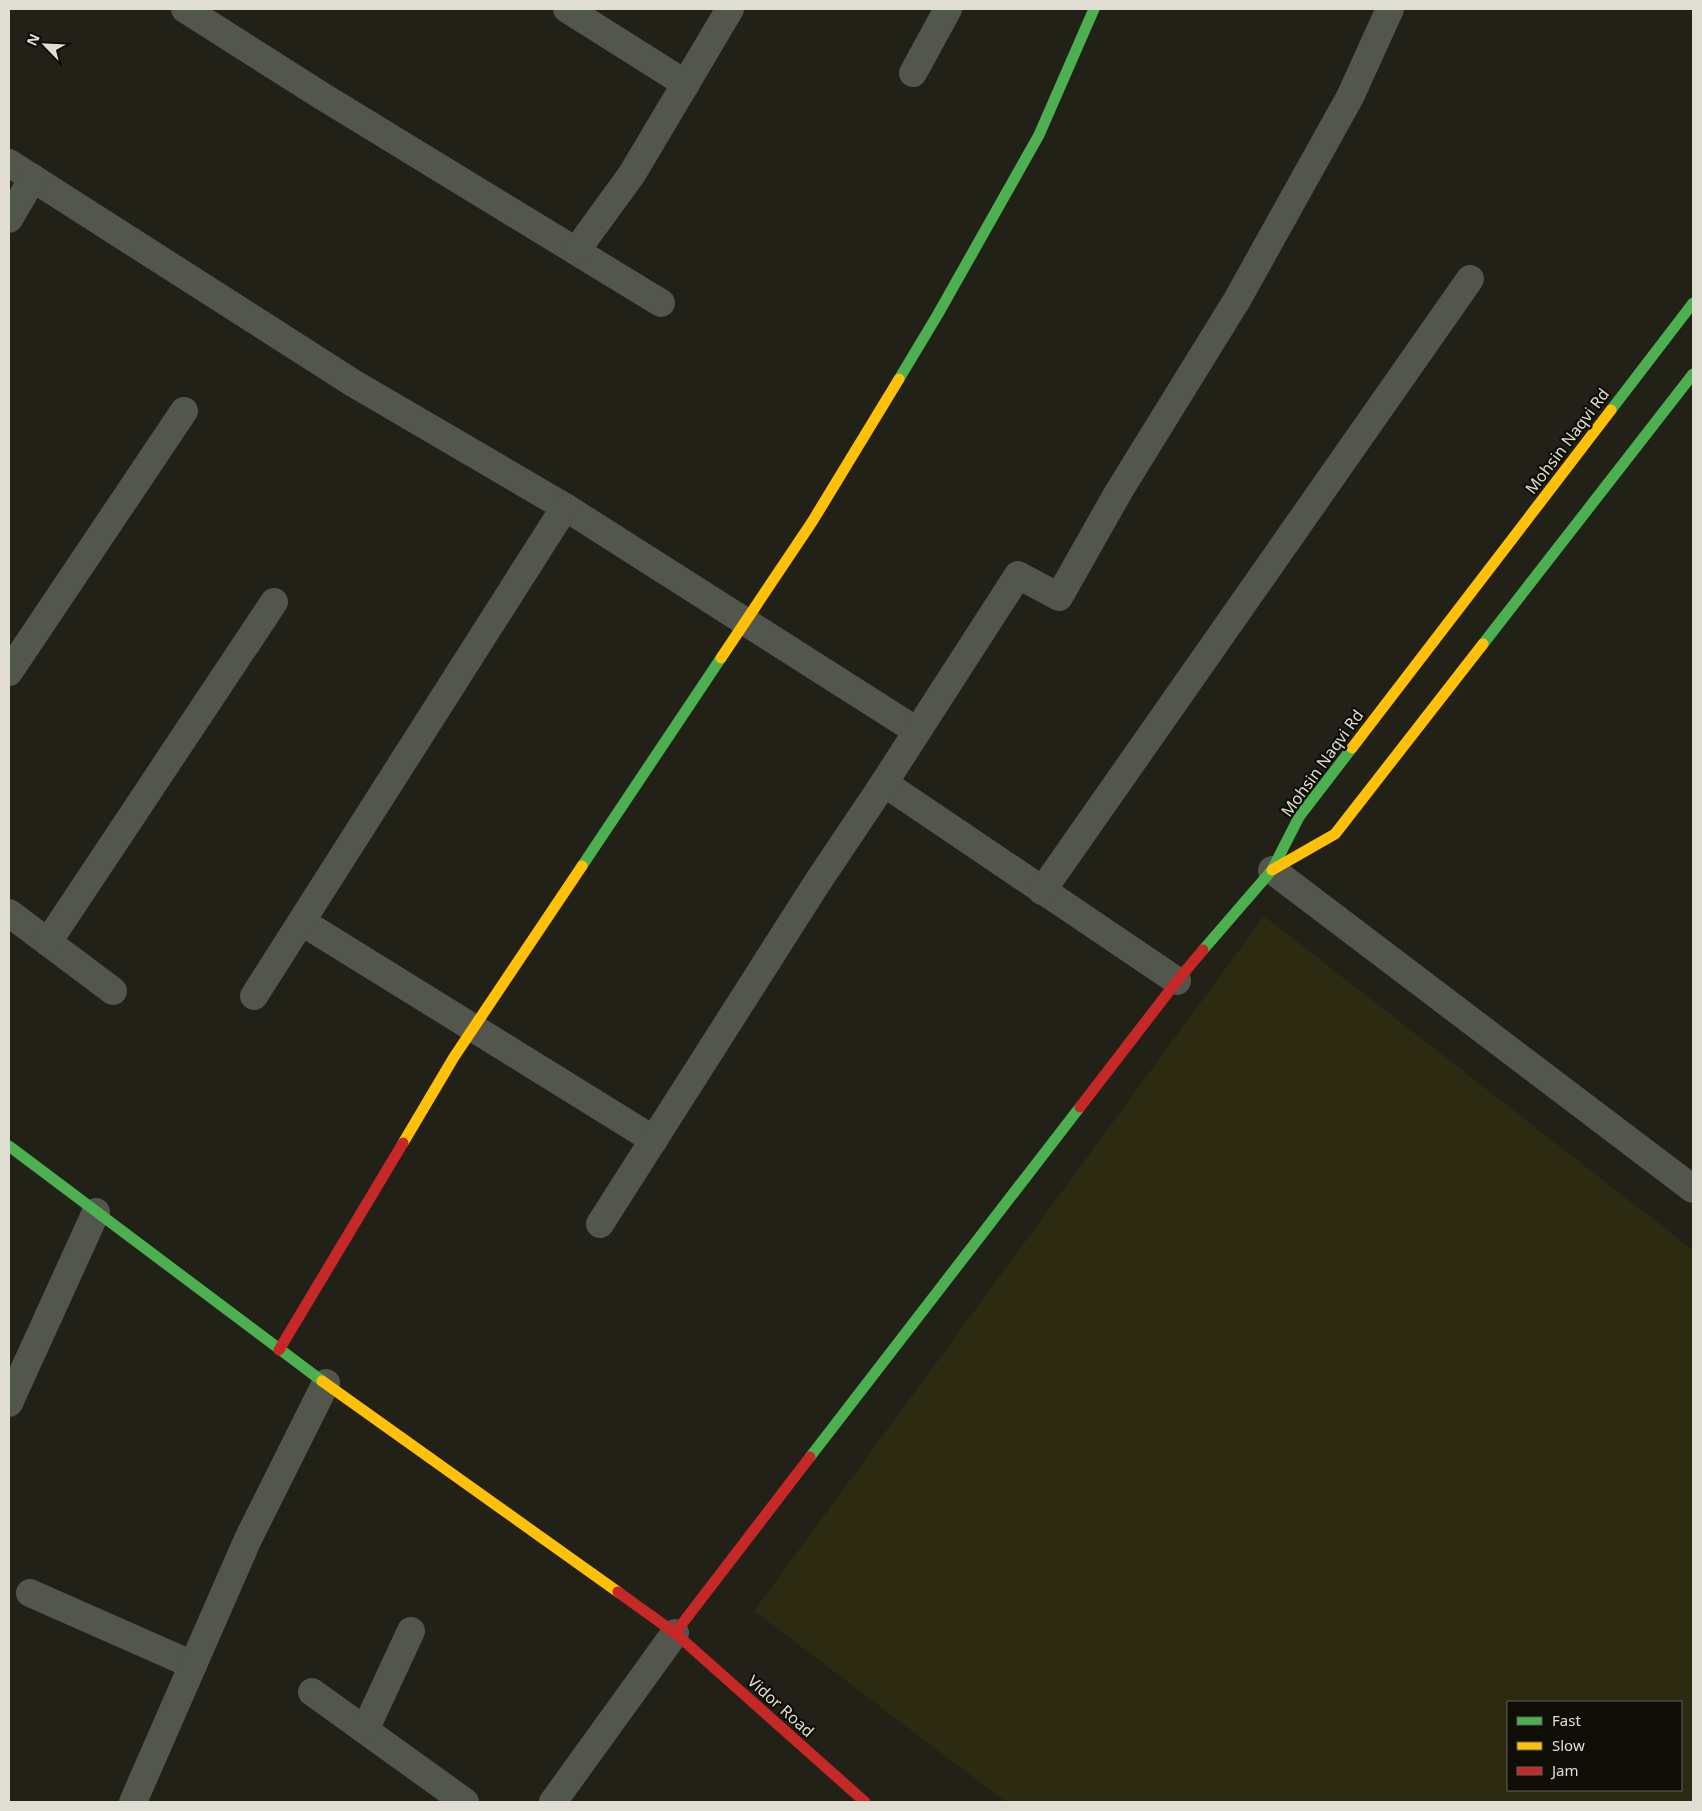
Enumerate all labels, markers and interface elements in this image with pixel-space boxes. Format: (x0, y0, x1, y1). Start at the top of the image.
north arrow (20, 20, 70, 70)
text: N (22, 30, 44, 49)
street label: Mohsin Naqvi Rd (1520, 384, 1614, 498)
street label: Mohsin Naqvi Rd (1276, 705, 1368, 821)
street label: Vidor Road (743, 1670, 819, 1742)
legend (1507, 1701, 1682, 1791)
text: Fast (1552, 1710, 1581, 1730)
text: Slow (1552, 1735, 1585, 1755)
text: Jam (1550, 1760, 1579, 1780)

